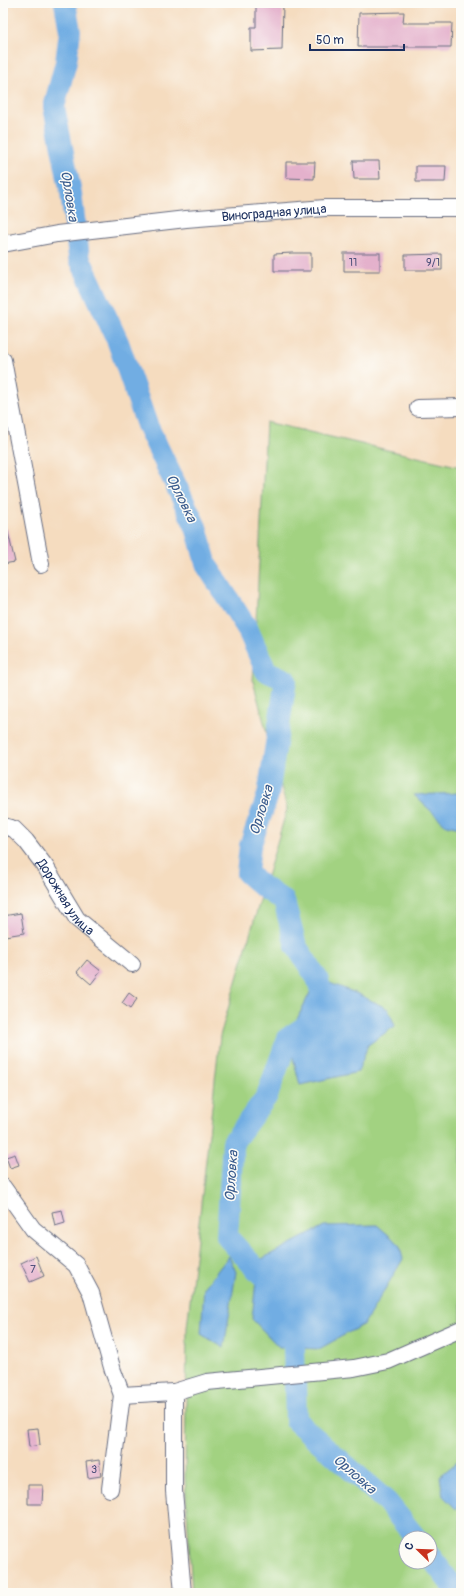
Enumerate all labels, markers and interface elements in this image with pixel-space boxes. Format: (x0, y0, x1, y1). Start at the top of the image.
scale bar (310, 26, 404, 52)
text: 50 m (316, 33, 344, 48)
water label: Орловка (57, 170, 82, 224)
street label: Виноградная улица (221, 201, 327, 225)
house number: 11 (349, 256, 357, 269)
house number: 9/1 (426, 256, 440, 269)
water label: Орловка (163, 472, 201, 526)
water label: Орловка (246, 782, 277, 837)
street label: Дорожная улица (32, 855, 97, 939)
water label: Орловка (221, 1149, 242, 1202)
house number: 7 (30, 1263, 36, 1276)
water label: Орловка (330, 1451, 381, 1498)
house number: 3 (91, 1463, 97, 1476)
north arrow (398, 1530, 438, 1570)
text: С (402, 1540, 417, 1552)

